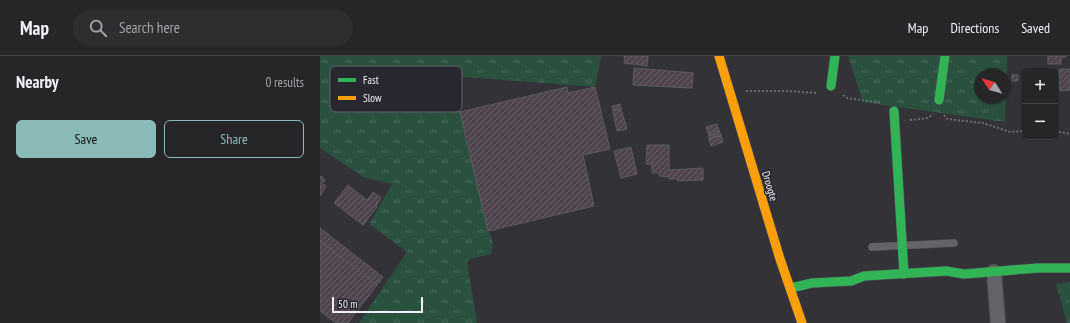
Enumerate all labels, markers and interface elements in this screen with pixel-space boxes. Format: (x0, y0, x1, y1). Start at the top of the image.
search box (73, 10, 353, 46)
text: Map (20, 16, 49, 40)
icon: search (87, 17, 109, 39)
text: Search here (119, 18, 180, 37)
text: Map (908, 19, 928, 37)
text: Directions (950, 19, 999, 37)
text: Saved (1021, 19, 1050, 37)
legend (330, 66, 462, 112)
north arrow (974, 68, 1010, 104)
map controls (1022, 68, 1058, 140)
button: + (1022, 68, 1058, 104)
text: Nearby (16, 71, 59, 93)
text: Fast (363, 73, 379, 87)
text: 0 results (265, 74, 304, 91)
text: Slow (363, 91, 382, 105)
button: − (1022, 104, 1058, 140)
button: Save (16, 120, 156, 158)
button: Share (164, 120, 304, 158)
street label: Droogte (759, 169, 781, 203)
scale bar (332, 295, 423, 314)
text: 50 m (338, 297, 357, 311)

